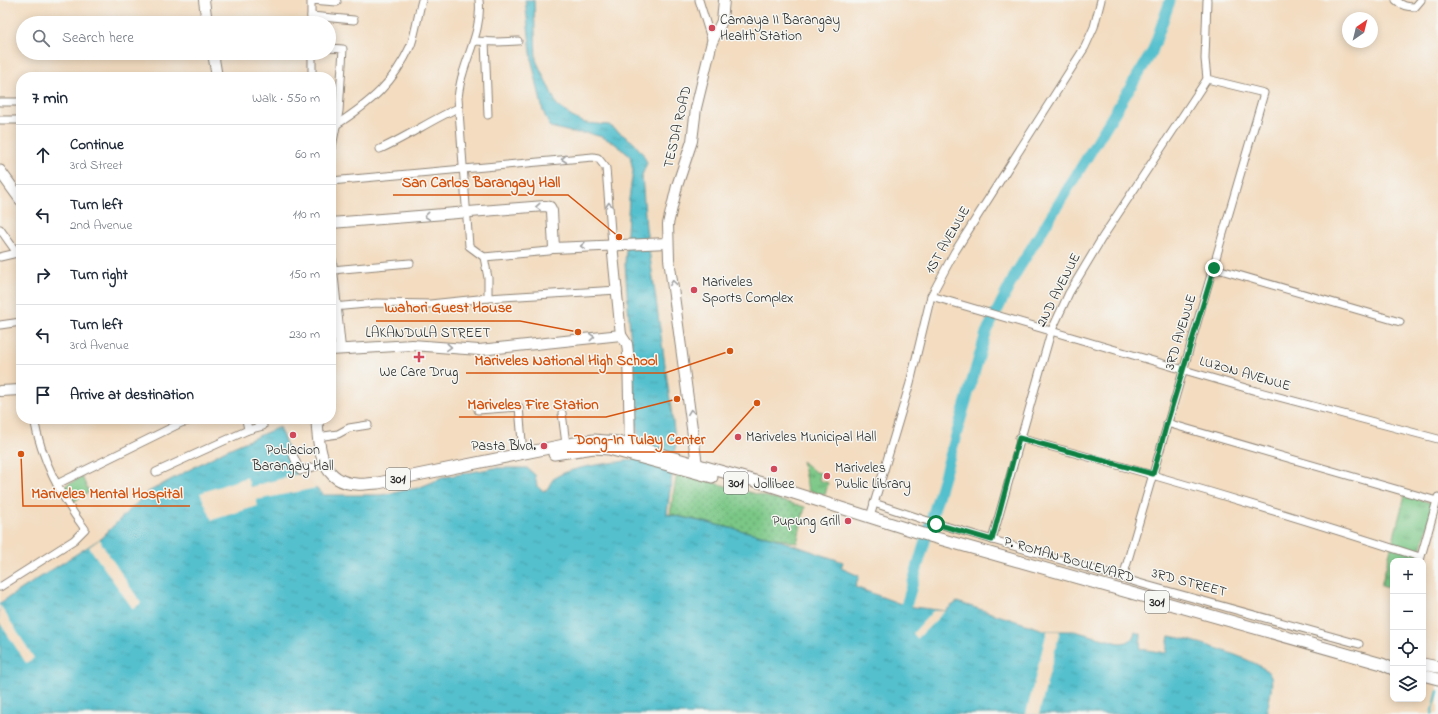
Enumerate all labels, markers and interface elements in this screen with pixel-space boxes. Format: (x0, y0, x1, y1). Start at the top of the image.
place label: Camaya II Barangay Health Station (720, 10, 840, 47)
north arrow (1342, 12, 1378, 48)
search box (16, 16, 336, 60)
marker: Camaya II Barangay Health Station (707, 23, 717, 33)
icon: search (30, 27, 52, 49)
text: Search here (62, 27, 134, 49)
street label: TESDA ROAD (658, 84, 698, 170)
text: 7 min (32, 86, 68, 111)
text: Walk · 550 m (252, 89, 320, 108)
text: Continue (70, 134, 124, 156)
icon: ahead (32, 144, 54, 166)
text: 60 m (295, 145, 320, 164)
one-way arrow (561, 154, 567, 163)
text: 3rd Street (70, 156, 123, 175)
callout: San Carlos Barangay Hall (393, 168, 568, 195)
text: San Carlos Barangay Hall (402, 172, 561, 196)
text: Turn left (70, 194, 123, 216)
one-way arrow (535, 202, 541, 211)
one-way arrow (605, 202, 614, 208)
street label: 1ST AVENUE (920, 202, 976, 278)
icon: left (32, 204, 54, 226)
text: 110 m (293, 205, 320, 224)
one-way arrow (424, 211, 430, 220)
text: 2nd Avenue (70, 216, 132, 235)
one-way arrow (580, 242, 586, 250)
street label: 2ND AVENUE (1031, 249, 1087, 331)
route end (1205, 259, 1223, 277)
icon: right (32, 264, 54, 286)
text: Turn right (70, 264, 128, 286)
text: 150 m (289, 265, 320, 284)
place label: Mariveles Sports Complex (702, 272, 793, 309)
one-way arrow (669, 280, 678, 286)
marker: Mariveles Sports Complex (689, 285, 699, 295)
street label: 3RD AVENUE (1160, 292, 1202, 372)
callout: Iwahori Guest House (376, 294, 520, 321)
text: Iwahori Guest House (384, 297, 513, 319)
text: Turn left (70, 314, 123, 336)
street label: LAKANDULA STREET (366, 323, 490, 344)
icon: left (32, 324, 54, 346)
text: 230 m (289, 325, 320, 344)
one-way arrow (589, 333, 595, 342)
text: 3rd Avenue (70, 336, 129, 355)
one-way arrow (446, 343, 452, 352)
callout: Mariveles National High School (466, 346, 665, 373)
text: Mariveles National High School (474, 350, 658, 374)
street label: LUZON AVENUE (1197, 351, 1293, 397)
marker: We Care Drug (414, 352, 424, 362)
place label: We Care Drug (380, 362, 458, 384)
icon: arrive (32, 384, 54, 406)
text: Arrive at destination (70, 384, 194, 406)
callout: Mariveles Fire Station (459, 390, 606, 417)
text: Mariveles Fire Station (467, 394, 599, 416)
one-way arrow (687, 409, 696, 415)
callout: Dong-In Tulay Center (567, 425, 713, 452)
place label: Mariveles Municipal Hall (746, 427, 876, 448)
text: Dong-In Tulay Center (574, 429, 706, 453)
marker: Poblacion Barangay Hall (288, 430, 298, 440)
marker: Mariveles Municipal Hall (733, 432, 743, 442)
place label: Pasta Blvd. (471, 436, 536, 457)
place label: Poblacion Barangay Hall (251, 440, 334, 478)
marker: Pasta Blvd. (539, 441, 549, 451)
place label: Mariveles Public Library (835, 458, 911, 496)
marker: Jollibee (769, 464, 779, 474)
road number: 301 (386, 468, 410, 490)
marker: Mariveles Public Library (822, 471, 832, 481)
road number: 301 (724, 472, 748, 494)
place label: Jollibee (754, 474, 795, 495)
callout: Mariveles Mental Hospital (23, 479, 190, 506)
text: Mariveles Mental Hospital (31, 483, 183, 505)
place label: Pupung Grill (772, 511, 840, 533)
route start (927, 515, 945, 533)
marker: Pupung Grill (843, 516, 853, 526)
street label: P. ROMAN BOULEVARD (1001, 531, 1137, 589)
map controls (1390, 558, 1426, 702)
button: + (1390, 558, 1426, 594)
street label: 3RD STREET (1149, 563, 1229, 603)
road number: 301 (1145, 591, 1169, 613)
button: − (1390, 594, 1426, 630)
button: locate (1390, 630, 1426, 666)
button: layers (1390, 666, 1426, 702)

